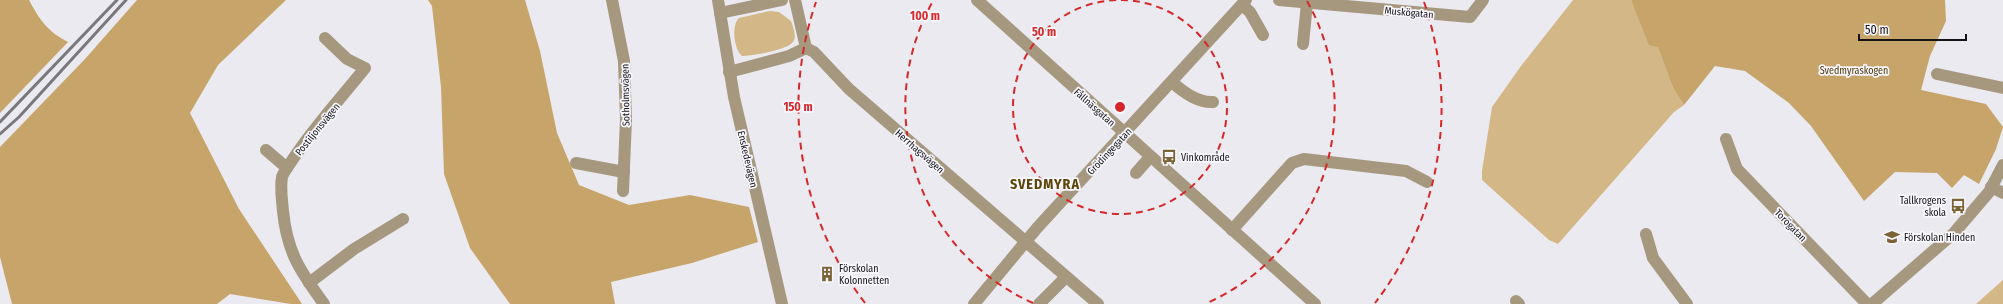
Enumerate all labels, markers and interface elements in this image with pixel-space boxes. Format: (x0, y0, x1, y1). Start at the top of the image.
street label: Muskögatan (1384, 5, 1434, 21)
text: 100 m (910, 9, 940, 23)
scale bar (1859, 16, 1966, 42)
text: 50 m (1865, 23, 1889, 37)
text: 50 m (1032, 25, 1056, 39)
street label: Sotholmsvägen (619, 64, 633, 126)
park label: Svedmyraskogen (1820, 65, 1888, 77)
street label: Fållnäsgatan (1071, 85, 1118, 129)
text: 150 m (783, 100, 813, 114)
centre of rings (1113, 100, 1127, 114)
street label: Postiljonsvägen (293, 101, 343, 158)
street label: Grödingegatan (1085, 126, 1134, 178)
street label: Herrhagsvägen (893, 127, 946, 176)
street label: Enskedevägen (735, 130, 759, 189)
bus stop icon: Vinkområde (1160, 148, 1178, 166)
place label: Vinkområde (1181, 151, 1230, 164)
district label: SVEDMYRA (1010, 176, 1080, 193)
place label: Tallkrogens skola (1900, 195, 1946, 219)
bus stop icon: Tallkrogens skola (1949, 197, 1967, 215)
street label: Torögatan (1772, 207, 1809, 244)
school or university icon: Förskolan Hinden (1883, 228, 1901, 246)
place label: Förskolan Hinden (1904, 232, 1975, 244)
place label: Förskolan Kolonnetten (839, 263, 889, 287)
building icon: Förskolan Kolonnetten (818, 265, 836, 283)

